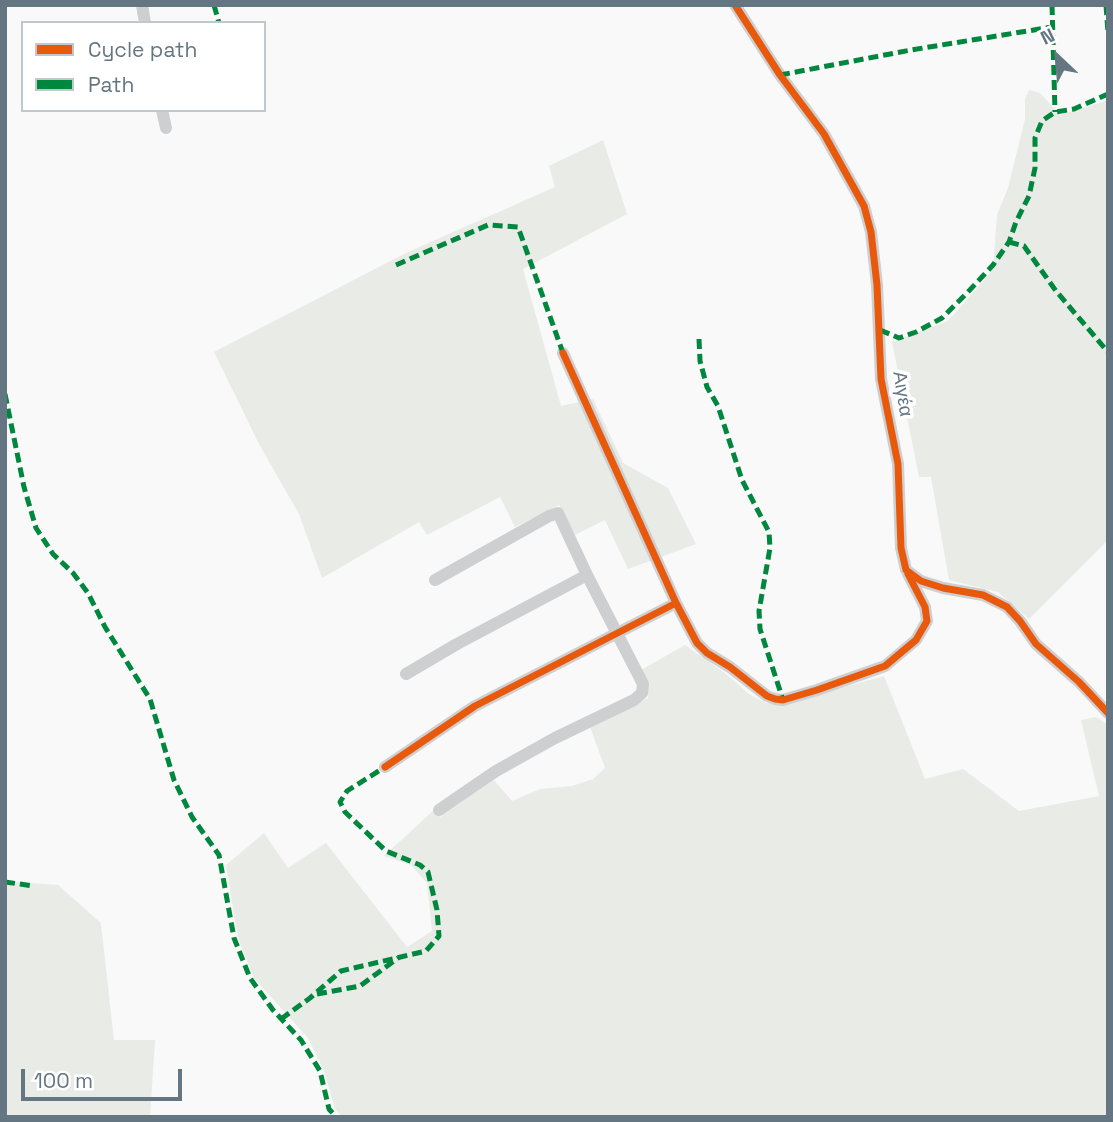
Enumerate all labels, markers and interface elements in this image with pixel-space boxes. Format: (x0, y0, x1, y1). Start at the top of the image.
legend (21, 21, 266, 112)
north arrow (1022, 21, 1092, 91)
text: N (1036, 23, 1059, 51)
text: Cycle path (88, 36, 197, 63)
text: Path (88, 71, 134, 98)
street label: Αιγέα (887, 370, 917, 418)
scale bar (24, 1056, 186, 1100)
text: 100 m (34, 1067, 93, 1094)

